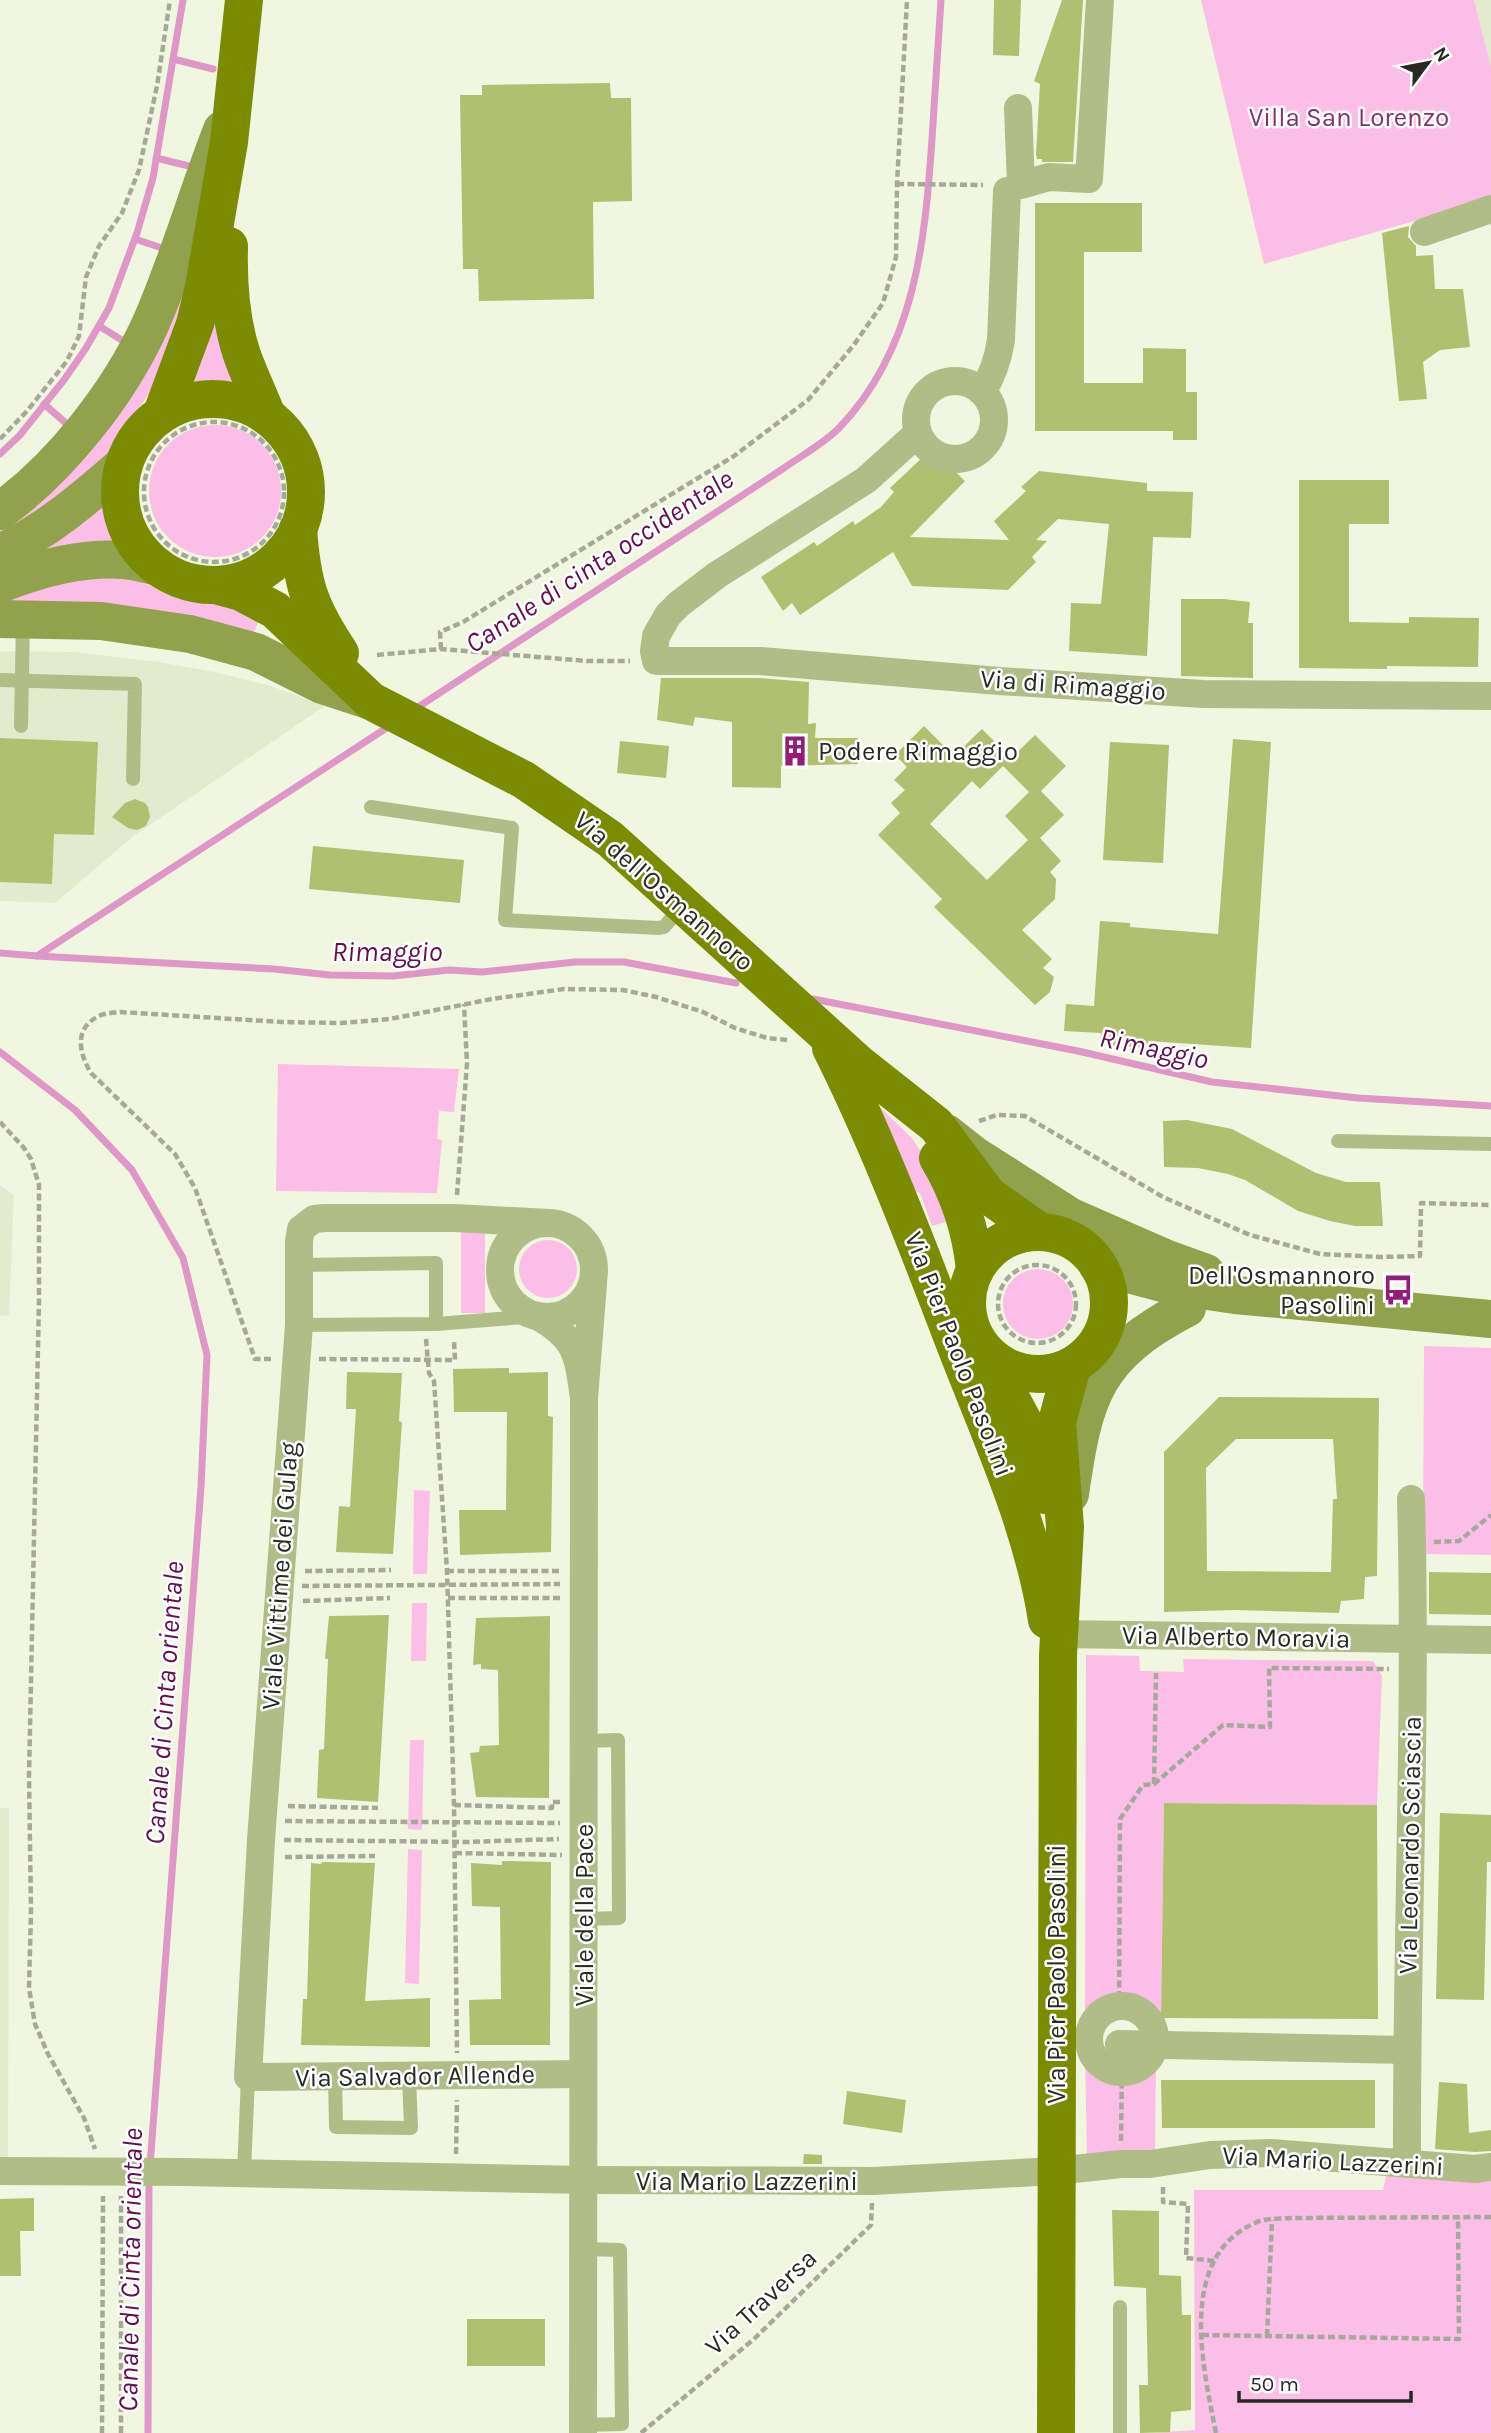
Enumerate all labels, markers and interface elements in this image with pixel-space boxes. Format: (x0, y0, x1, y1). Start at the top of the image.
north arrow (1393, 28, 1463, 98)
text: N (1429, 43, 1455, 66)
park label: Villa San Lorenzo (1249, 102, 1449, 133)
water label: Canale di cinta occidentale (459, 462, 739, 660)
street label: Via di Rimaggio (979, 663, 1167, 707)
building icon: Podere Rimaggio (778, 734, 812, 768)
place label: Podere Rimaggio (818, 736, 1018, 767)
street label: Via dell'Osmannoro (568, 805, 760, 977)
water label: Rimaggio (332, 935, 442, 968)
water label: Rimaggio (1097, 1020, 1212, 1076)
street label: Via Pier Paolo Pasolini (898, 1227, 1020, 1481)
place label: Dell'Osmannoro Pasolini (1188, 1260, 1375, 1321)
bus stop icon: Dell'Osmannoro Pasolini (1381, 1273, 1415, 1307)
street label: Viale Vittime dei Gulag (255, 1441, 305, 1711)
water label: Canale di Cinta orientale (138, 1560, 190, 1846)
street label: Via Alberto Moravia (1122, 1620, 1350, 1654)
street label: Via Leonardo Sciascia (1392, 1716, 1428, 1974)
street label: Viale della Pace (569, 1824, 600, 2006)
street label: Via Pier Paolo Pasolini (1041, 1844, 1072, 2104)
street label: Via Salvador Allende (295, 2058, 535, 2094)
water label: Canale di Cinta orientale (111, 2128, 149, 2412)
street label: Via Mario Lazzerini (1221, 2140, 1445, 2182)
street label: Via Mario Lazzerini (636, 2166, 858, 2197)
street label: Via Traversa (699, 2242, 823, 2362)
scale bar (1239, 2360, 1410, 2404)
text: 50 m (1250, 2372, 1299, 2396)

